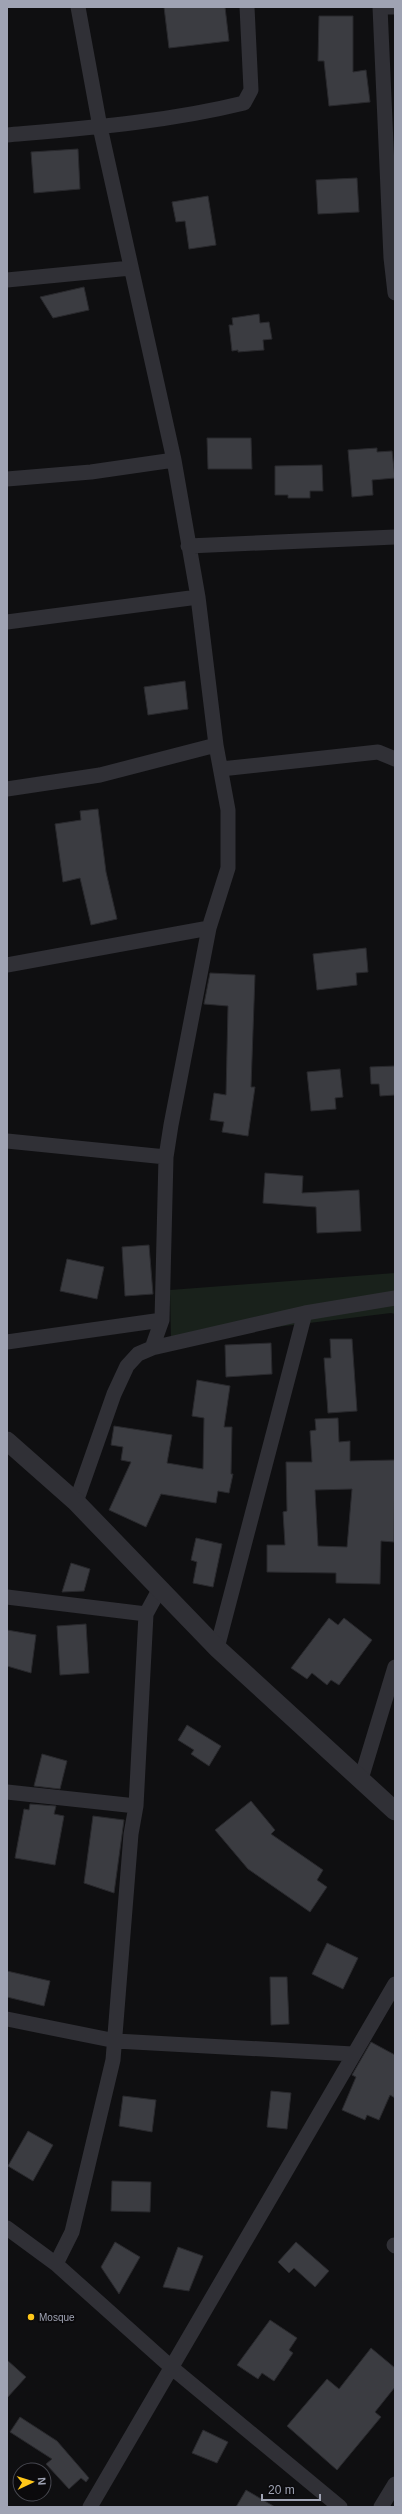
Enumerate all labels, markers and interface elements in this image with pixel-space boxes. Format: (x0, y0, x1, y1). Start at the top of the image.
marker: Mosque (26, 2312, 36, 2322)
place label: Mosque (39, 2312, 75, 2323)
north arrow (12, 2462, 52, 2502)
scale bar (262, 2476, 320, 2502)
text: N (36, 2477, 48, 2486)
text: 20 m (268, 2483, 295, 2497)

